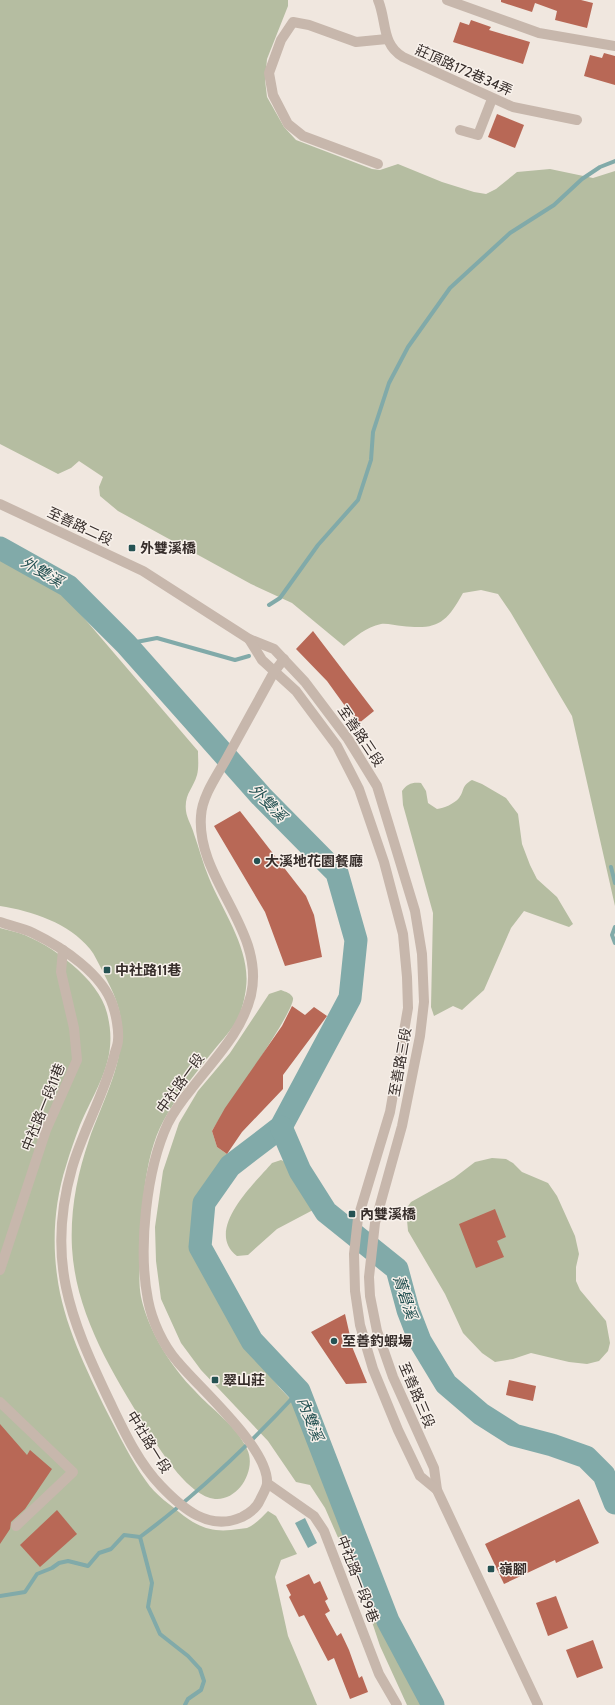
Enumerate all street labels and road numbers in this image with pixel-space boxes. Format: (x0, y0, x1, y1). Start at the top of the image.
street label: 莊頂路172巷34弄 (413, 41, 515, 99)
street label: 至善路二段 (44, 503, 116, 549)
street label: 至善路三段 (334, 702, 388, 770)
street label: 至善路三段 (385, 1026, 415, 1098)
street label: 中社路一段 (152, 1049, 208, 1117)
street label: 中社路一段11巷 (17, 1060, 69, 1154)
street label: 至善路三段 (395, 1359, 439, 1431)
street label: 中社路一段 (123, 1408, 175, 1476)
street label: 中社路一段9巷 (333, 1533, 383, 1625)

